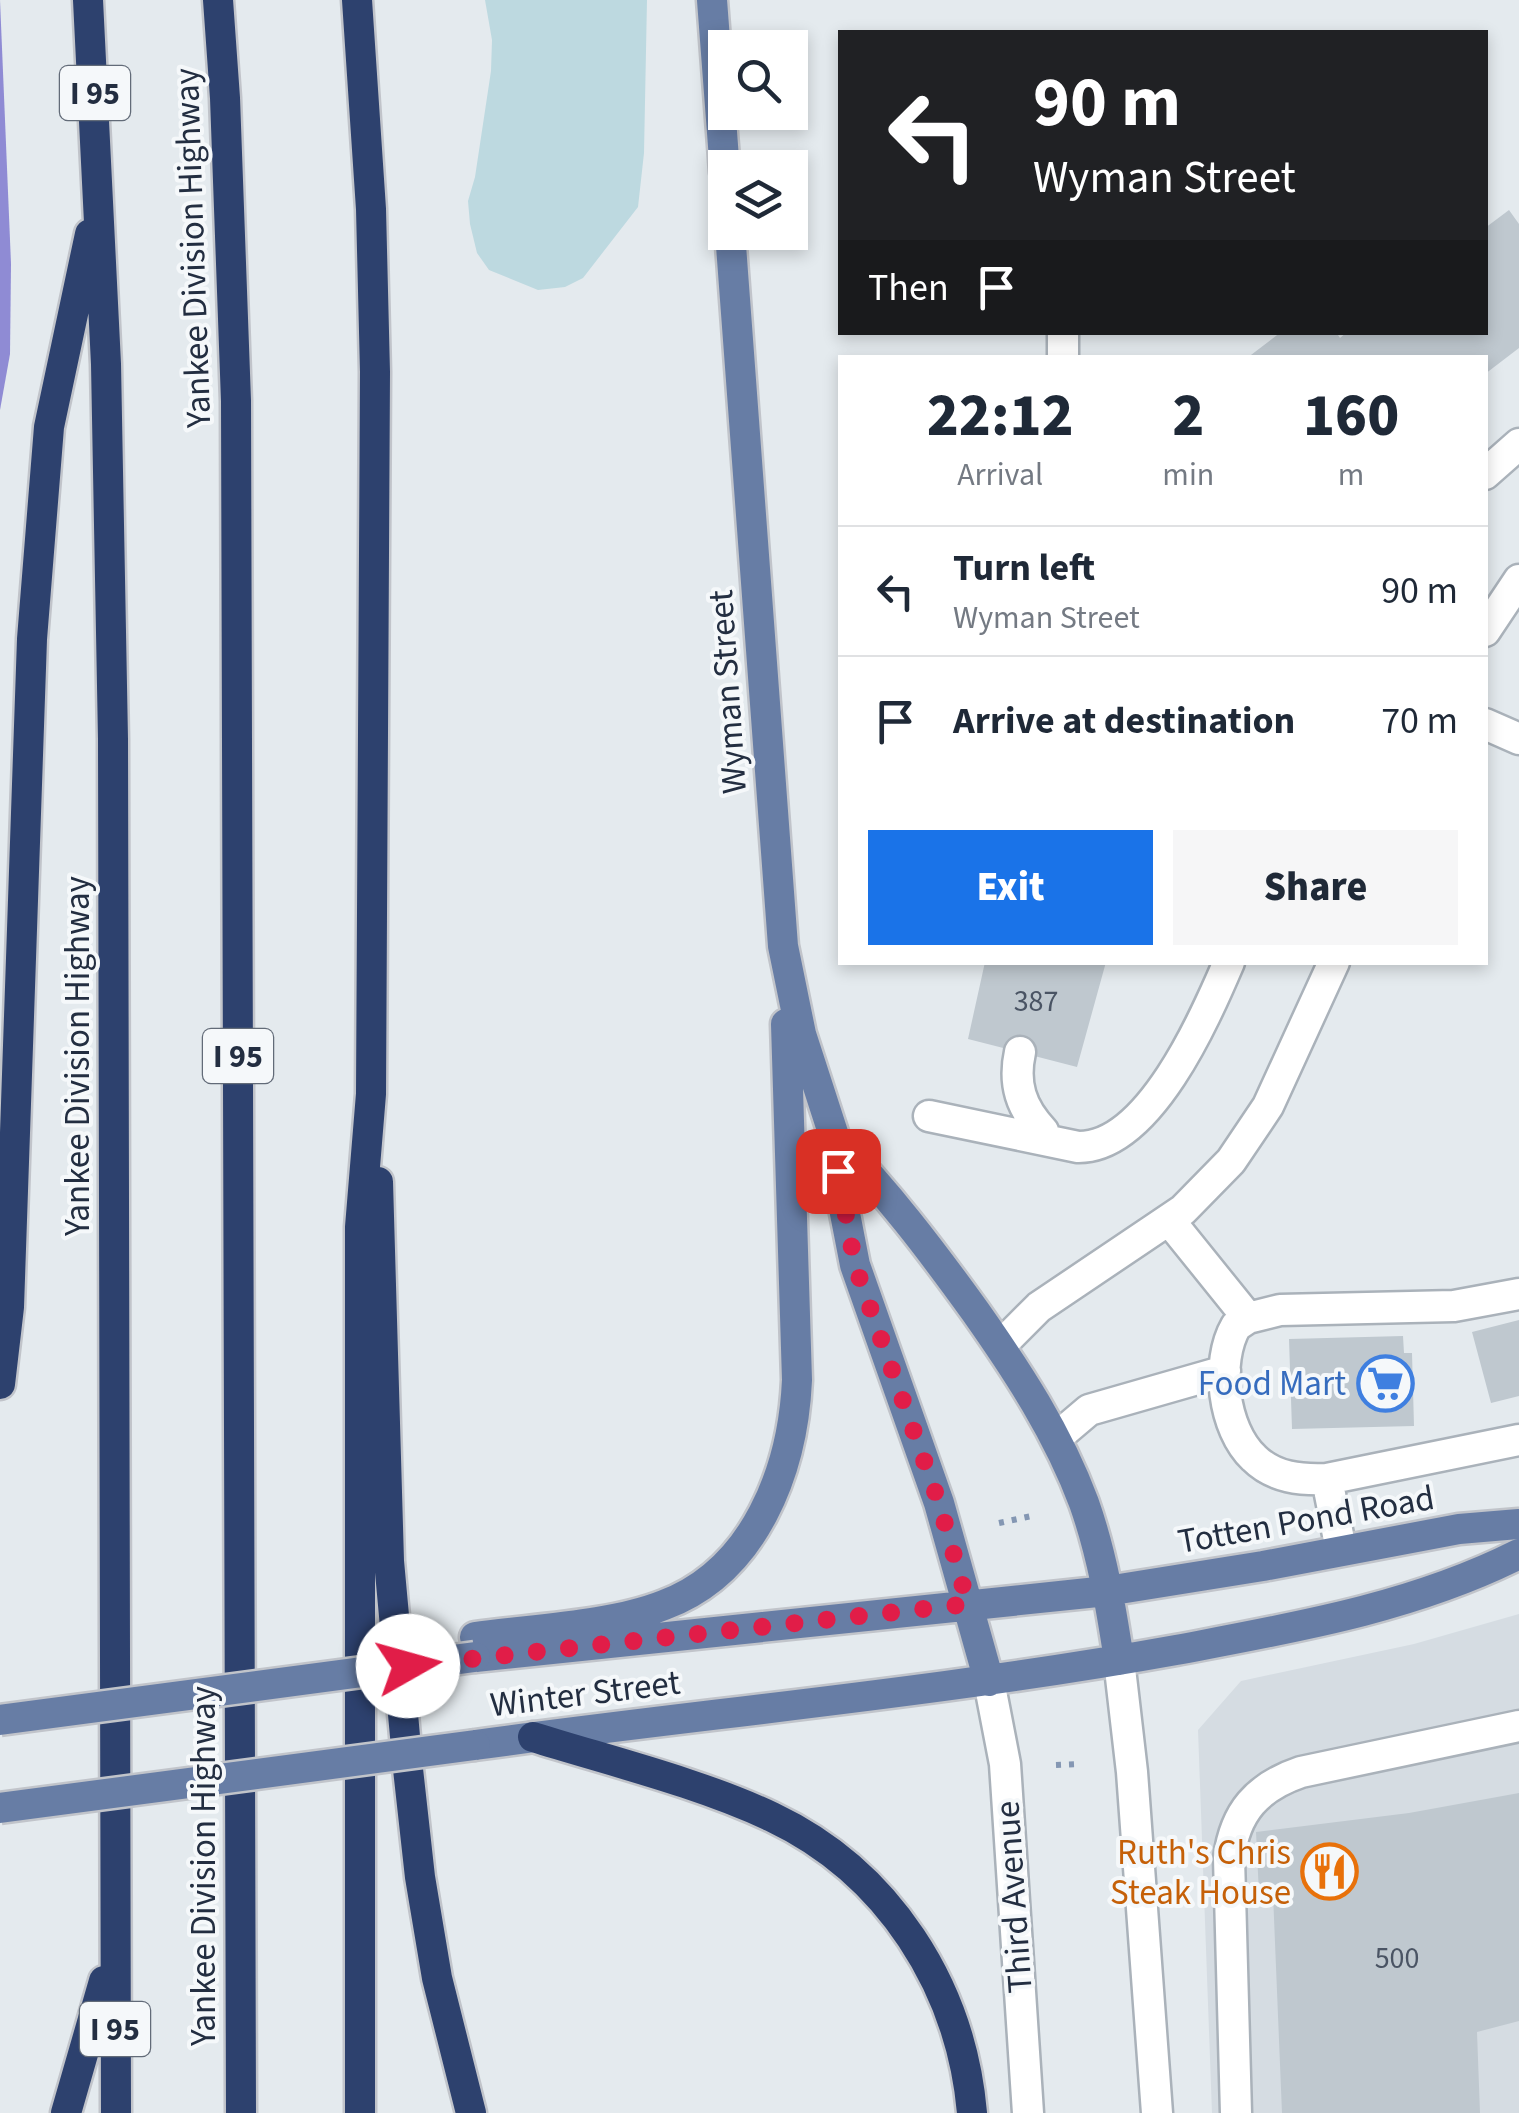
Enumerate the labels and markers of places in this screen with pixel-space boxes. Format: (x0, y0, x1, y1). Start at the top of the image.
pin (796, 1129, 881, 1214)
supermarket icon: Food Mart (1355, 1353, 1415, 1413)
place label: Food Mart (1198, 1359, 1346, 1409)
place label: Ruth's Chris Steak House (1110, 1828, 1291, 1918)
restaurant icon: Ruth's Chris Steak House (1300, 1842, 1360, 1902)

